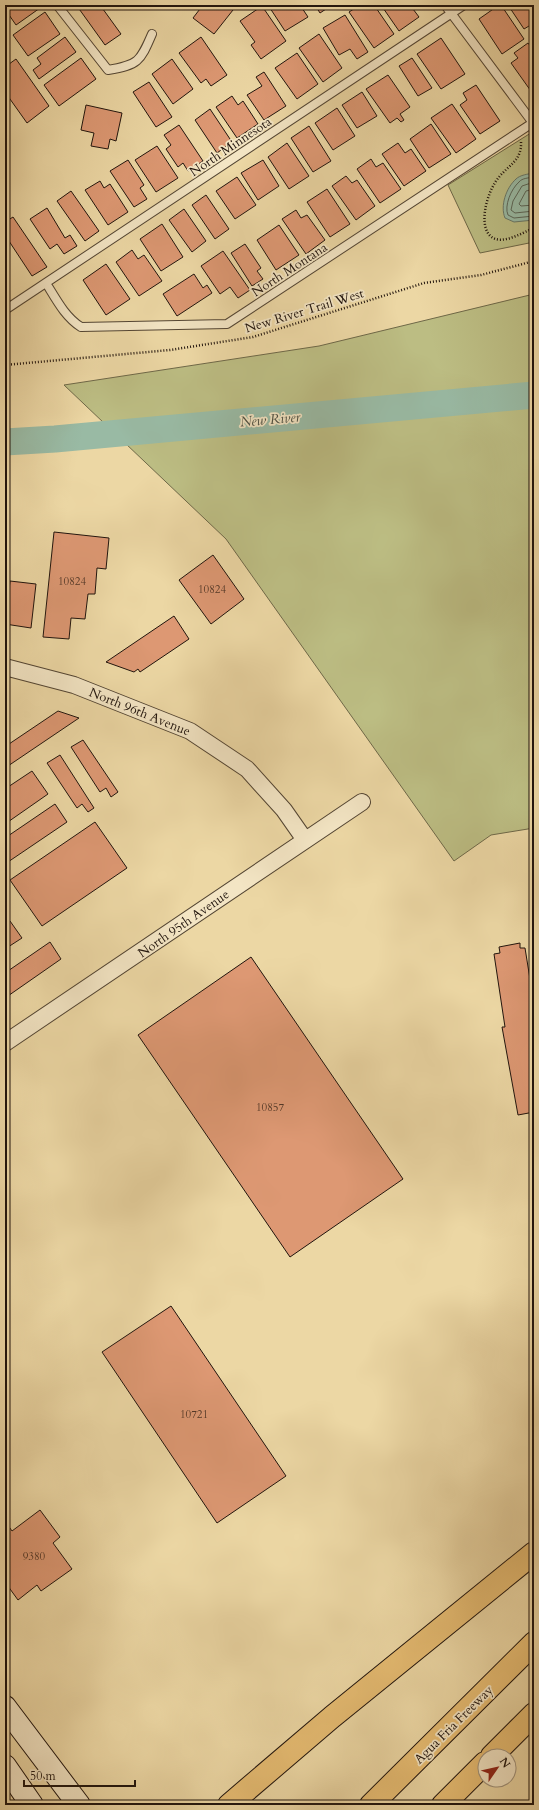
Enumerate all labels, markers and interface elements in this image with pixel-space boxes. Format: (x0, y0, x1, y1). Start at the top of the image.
street label: North Minnesota (186, 113, 275, 181)
street label: North Montana (248, 238, 331, 301)
street label: New River Trail West (243, 284, 366, 338)
water label: New River (239, 407, 301, 432)
house number: 10824 (58, 574, 86, 589)
house number: 10824 (198, 582, 226, 597)
street label: North 96th Avenue (86, 683, 193, 740)
street label: North 95th Avenue (134, 885, 233, 962)
house number: 10857 (256, 1100, 284, 1115)
house number: 10721 (180, 1407, 208, 1422)
house number: 9380 (23, 1549, 46, 1564)
street label: Agua Fria Freeway (410, 1681, 497, 1768)
north arrow (477, 1748, 517, 1788)
text: N (496, 1755, 514, 1771)
scale bar (24, 1762, 135, 1788)
text: 50 m (30, 1768, 57, 1784)

